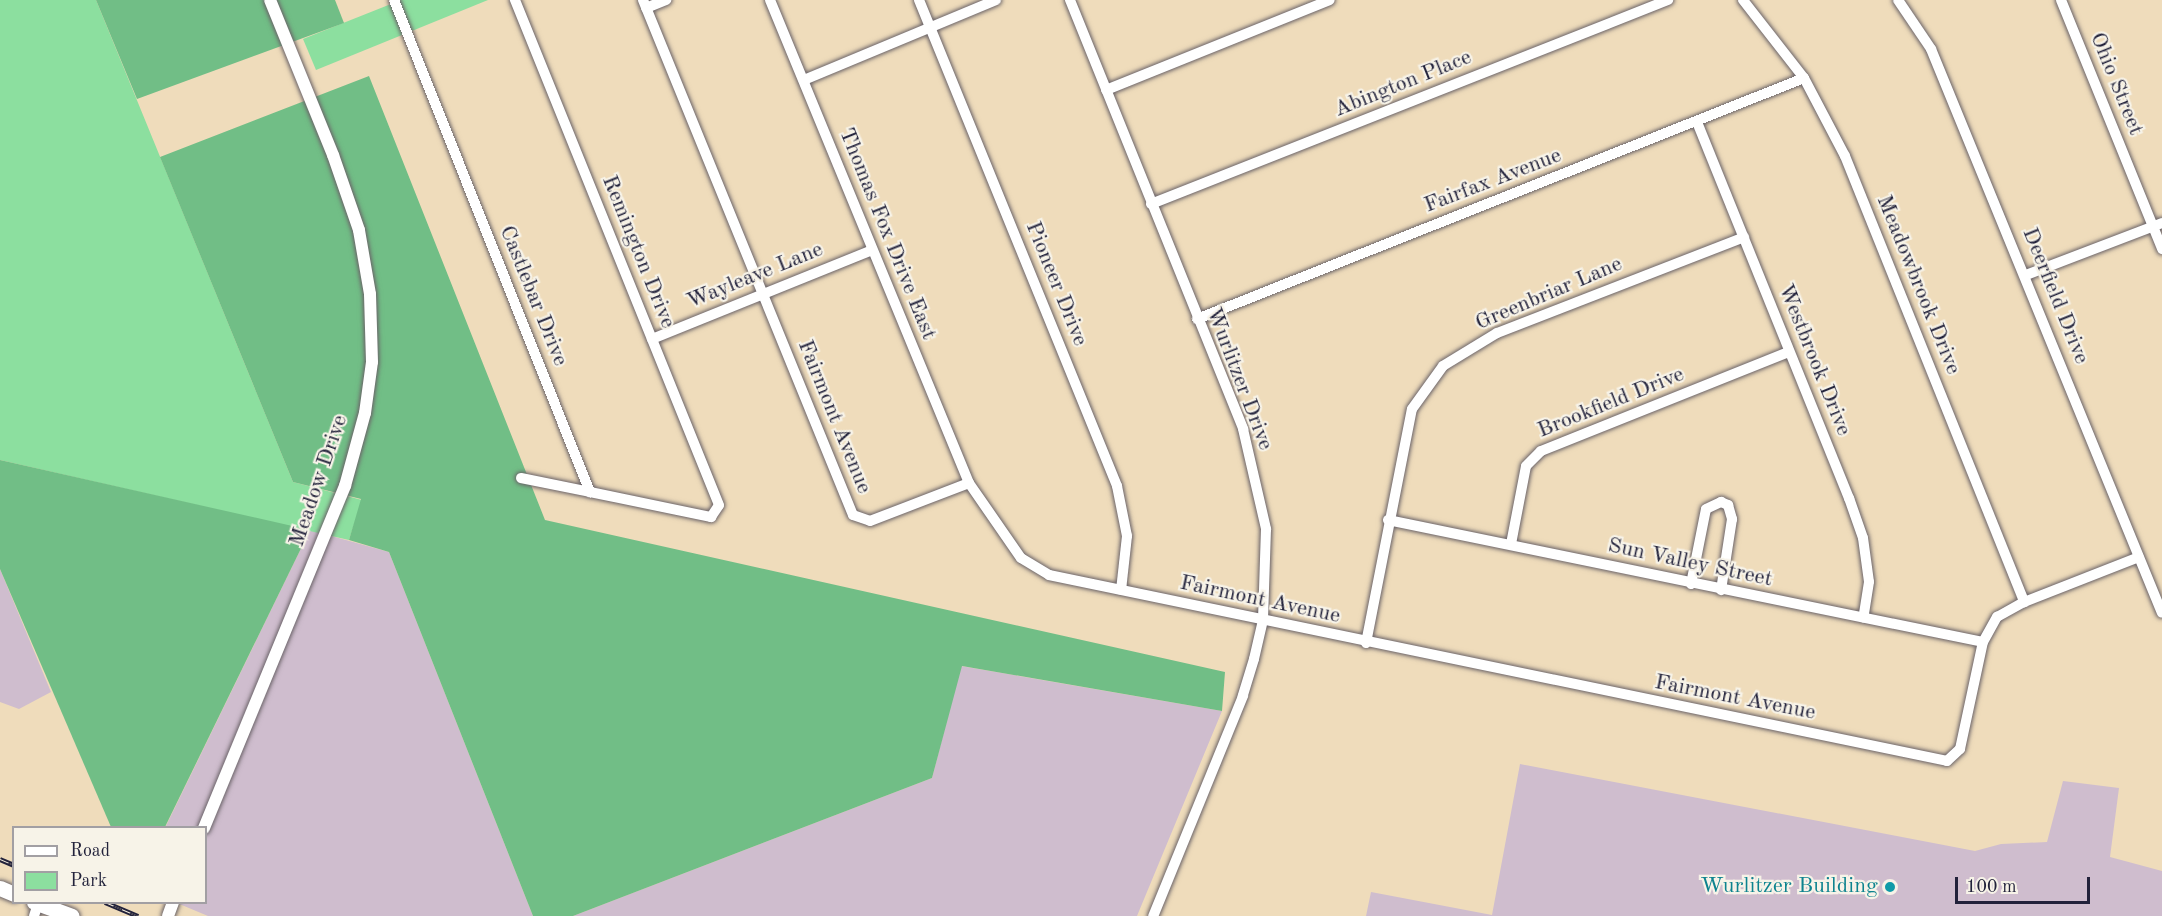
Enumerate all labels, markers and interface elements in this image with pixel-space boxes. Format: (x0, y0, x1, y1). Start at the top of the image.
street label: Ohio Street (2083, 29, 2149, 139)
street label: Abington Place (1330, 44, 1476, 124)
street label: Thomas Fox Drive East (832, 124, 942, 344)
street label: Fairfax Avenue (1421, 143, 1565, 219)
street label: Remington Drive (595, 172, 681, 332)
street label: Meadowbrook Drive (1870, 191, 1966, 379)
street label: Pioneer Drive (1019, 218, 1093, 350)
street label: Castlebar Drive (493, 222, 573, 370)
street label: Deerfield Drive (2016, 224, 2094, 368)
street label: Wayleave Lane (683, 237, 827, 315)
street label: Greenbriar Lane (1472, 251, 1626, 337)
street label: Westbrook Drive (1772, 280, 1856, 440)
street label: Wurlitzer Drive (1200, 304, 1278, 454)
street label: Fairmont Avenue (791, 336, 877, 498)
street label: Brookfield Drive (1534, 362, 1688, 444)
street label: Meadow Drive (284, 412, 354, 550)
street label: Sun Valley Street (1605, 533, 1775, 593)
street label: Fairmont Avenue (1177, 570, 1343, 630)
street label: Fairmont Avenue (1652, 669, 1818, 727)
legend (12, 826, 207, 904)
text: Road (70, 842, 110, 860)
scale bar (1958, 865, 2093, 903)
text: Park (70, 872, 107, 890)
place label: Wurlitzer Building (1700, 874, 1878, 900)
text: 100 m (1966, 878, 2017, 896)
marker: Wurlitzer Building (1883, 880, 1897, 894)

